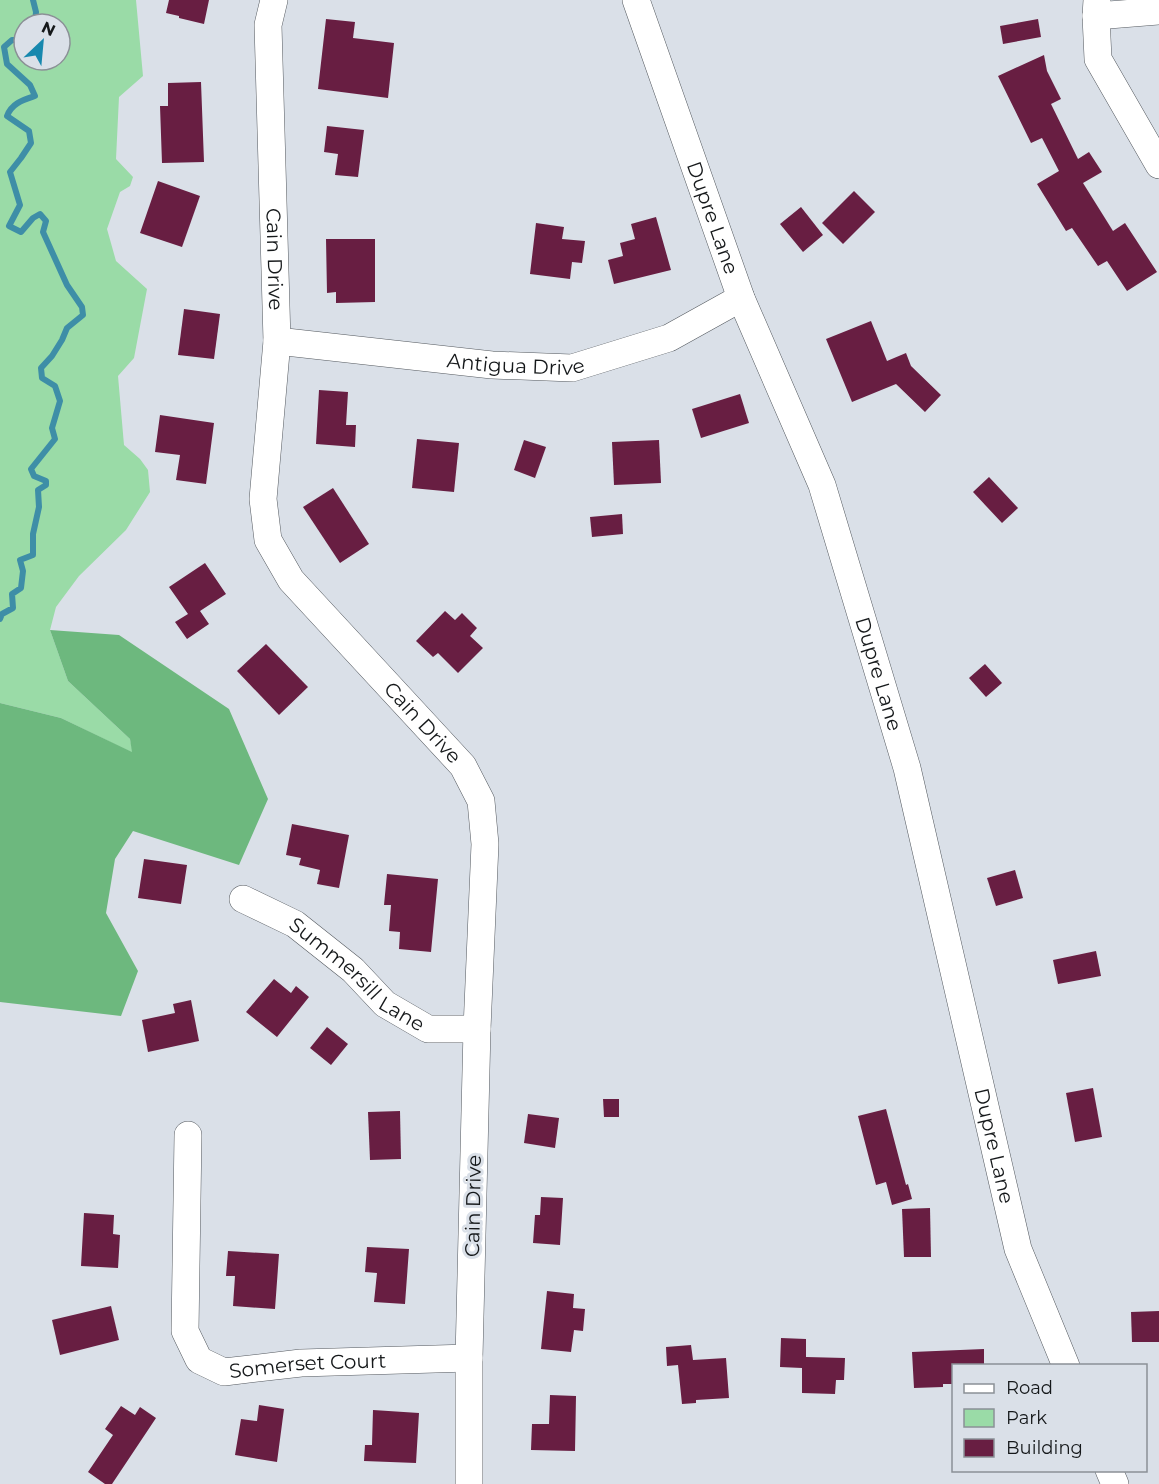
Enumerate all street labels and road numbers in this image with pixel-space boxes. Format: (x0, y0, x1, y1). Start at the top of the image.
street label: Dupre Lane (682, 158, 744, 277)
street label: Cain Drive (261, 208, 288, 311)
street label: Antigua Drive (446, 348, 588, 380)
street label: Dupre Lane (850, 614, 907, 734)
street label: Cain Drive (379, 677, 466, 768)
street label: Summersill Lane (284, 912, 429, 1036)
street label: Dupre Lane (969, 1086, 1019, 1206)
street label: Cain Drive (460, 1155, 486, 1257)
street label: Somerset Court (228, 1348, 387, 1383)

